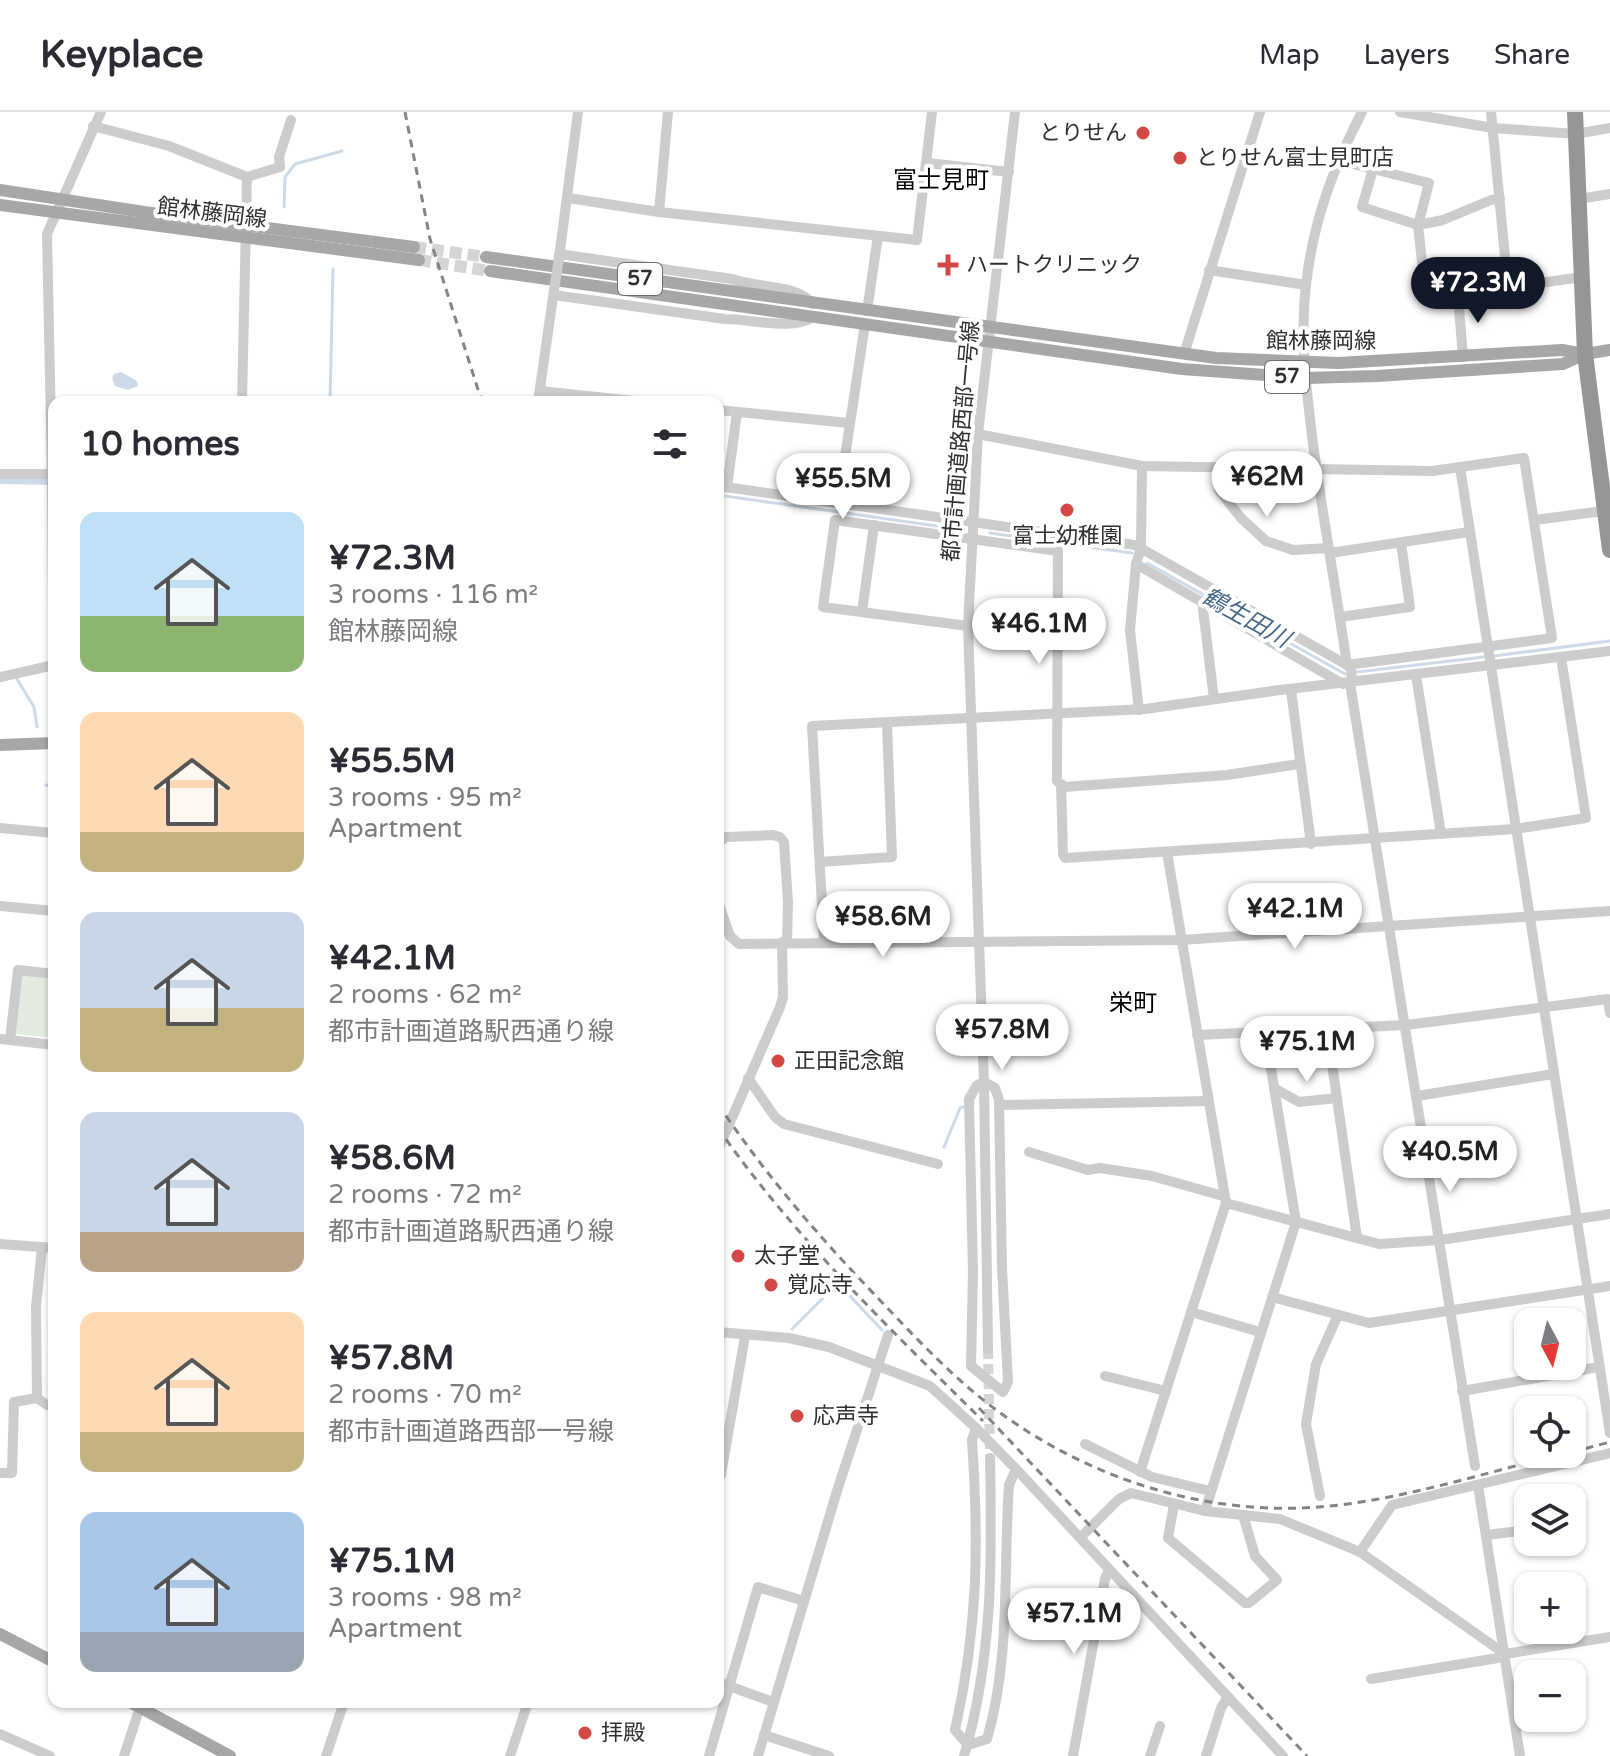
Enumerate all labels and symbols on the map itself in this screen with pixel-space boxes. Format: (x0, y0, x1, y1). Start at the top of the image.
place label: とりせん (1039, 120, 1127, 146)
marker: とりせん (1134, 124, 1152, 142)
place label: とりせん富士見町店 (1196, 145, 1394, 171)
marker: とりせん富士見町店 (1171, 149, 1189, 167)
district label: 富士見町 (893, 166, 989, 195)
street label: 館林藤岡線 (156, 193, 268, 233)
place label: ハートクリニック (966, 252, 1142, 278)
marker: ハートクリニック (937, 254, 959, 276)
pin: ¥72.3M (1413, 257, 1543, 325)
road number: 57 (618, 263, 662, 295)
street label: 都市計画道路西部一号線 (938, 319, 984, 563)
street label: 館林藤岡線 (1266, 328, 1376, 354)
road number: 57 (1265, 361, 1309, 393)
pin: ¥62M (1220, 451, 1314, 519)
pin: ¥55.5M (778, 453, 908, 521)
marker: 富士幼稚園 (1058, 501, 1076, 519)
place label: 富士幼稚園 (1012, 523, 1122, 549)
water label: 鶴生田川 (1197, 582, 1298, 655)
pin: ¥46.1M (974, 598, 1104, 666)
pin: ¥42.1M (1230, 883, 1360, 951)
pin: ¥58.6M (818, 891, 948, 959)
district label: 栄町 (1109, 989, 1157, 1018)
pin: ¥57.8M (937, 1004, 1067, 1072)
pin: ¥75.1M (1242, 1016, 1372, 1084)
place label: 正田記念館 (794, 1048, 904, 1074)
marker: 正田記念館 (769, 1052, 787, 1070)
pin: ¥40.5M (1385, 1126, 1515, 1194)
place label: 太子堂 (754, 1243, 820, 1269)
marker: 太子堂 (729, 1247, 747, 1265)
place label: 覚応寺 (787, 1272, 853, 1298)
marker: 覚応寺 (762, 1276, 780, 1294)
north arrow (1514, 1308, 1586, 1380)
place label: 応声寺 (813, 1403, 879, 1429)
marker: 応声寺 (788, 1407, 806, 1425)
pin: ¥57.1M (1009, 1588, 1139, 1656)
place label: 拝殿 (601, 1720, 645, 1746)
marker: 拝殿 (576, 1724, 594, 1742)

